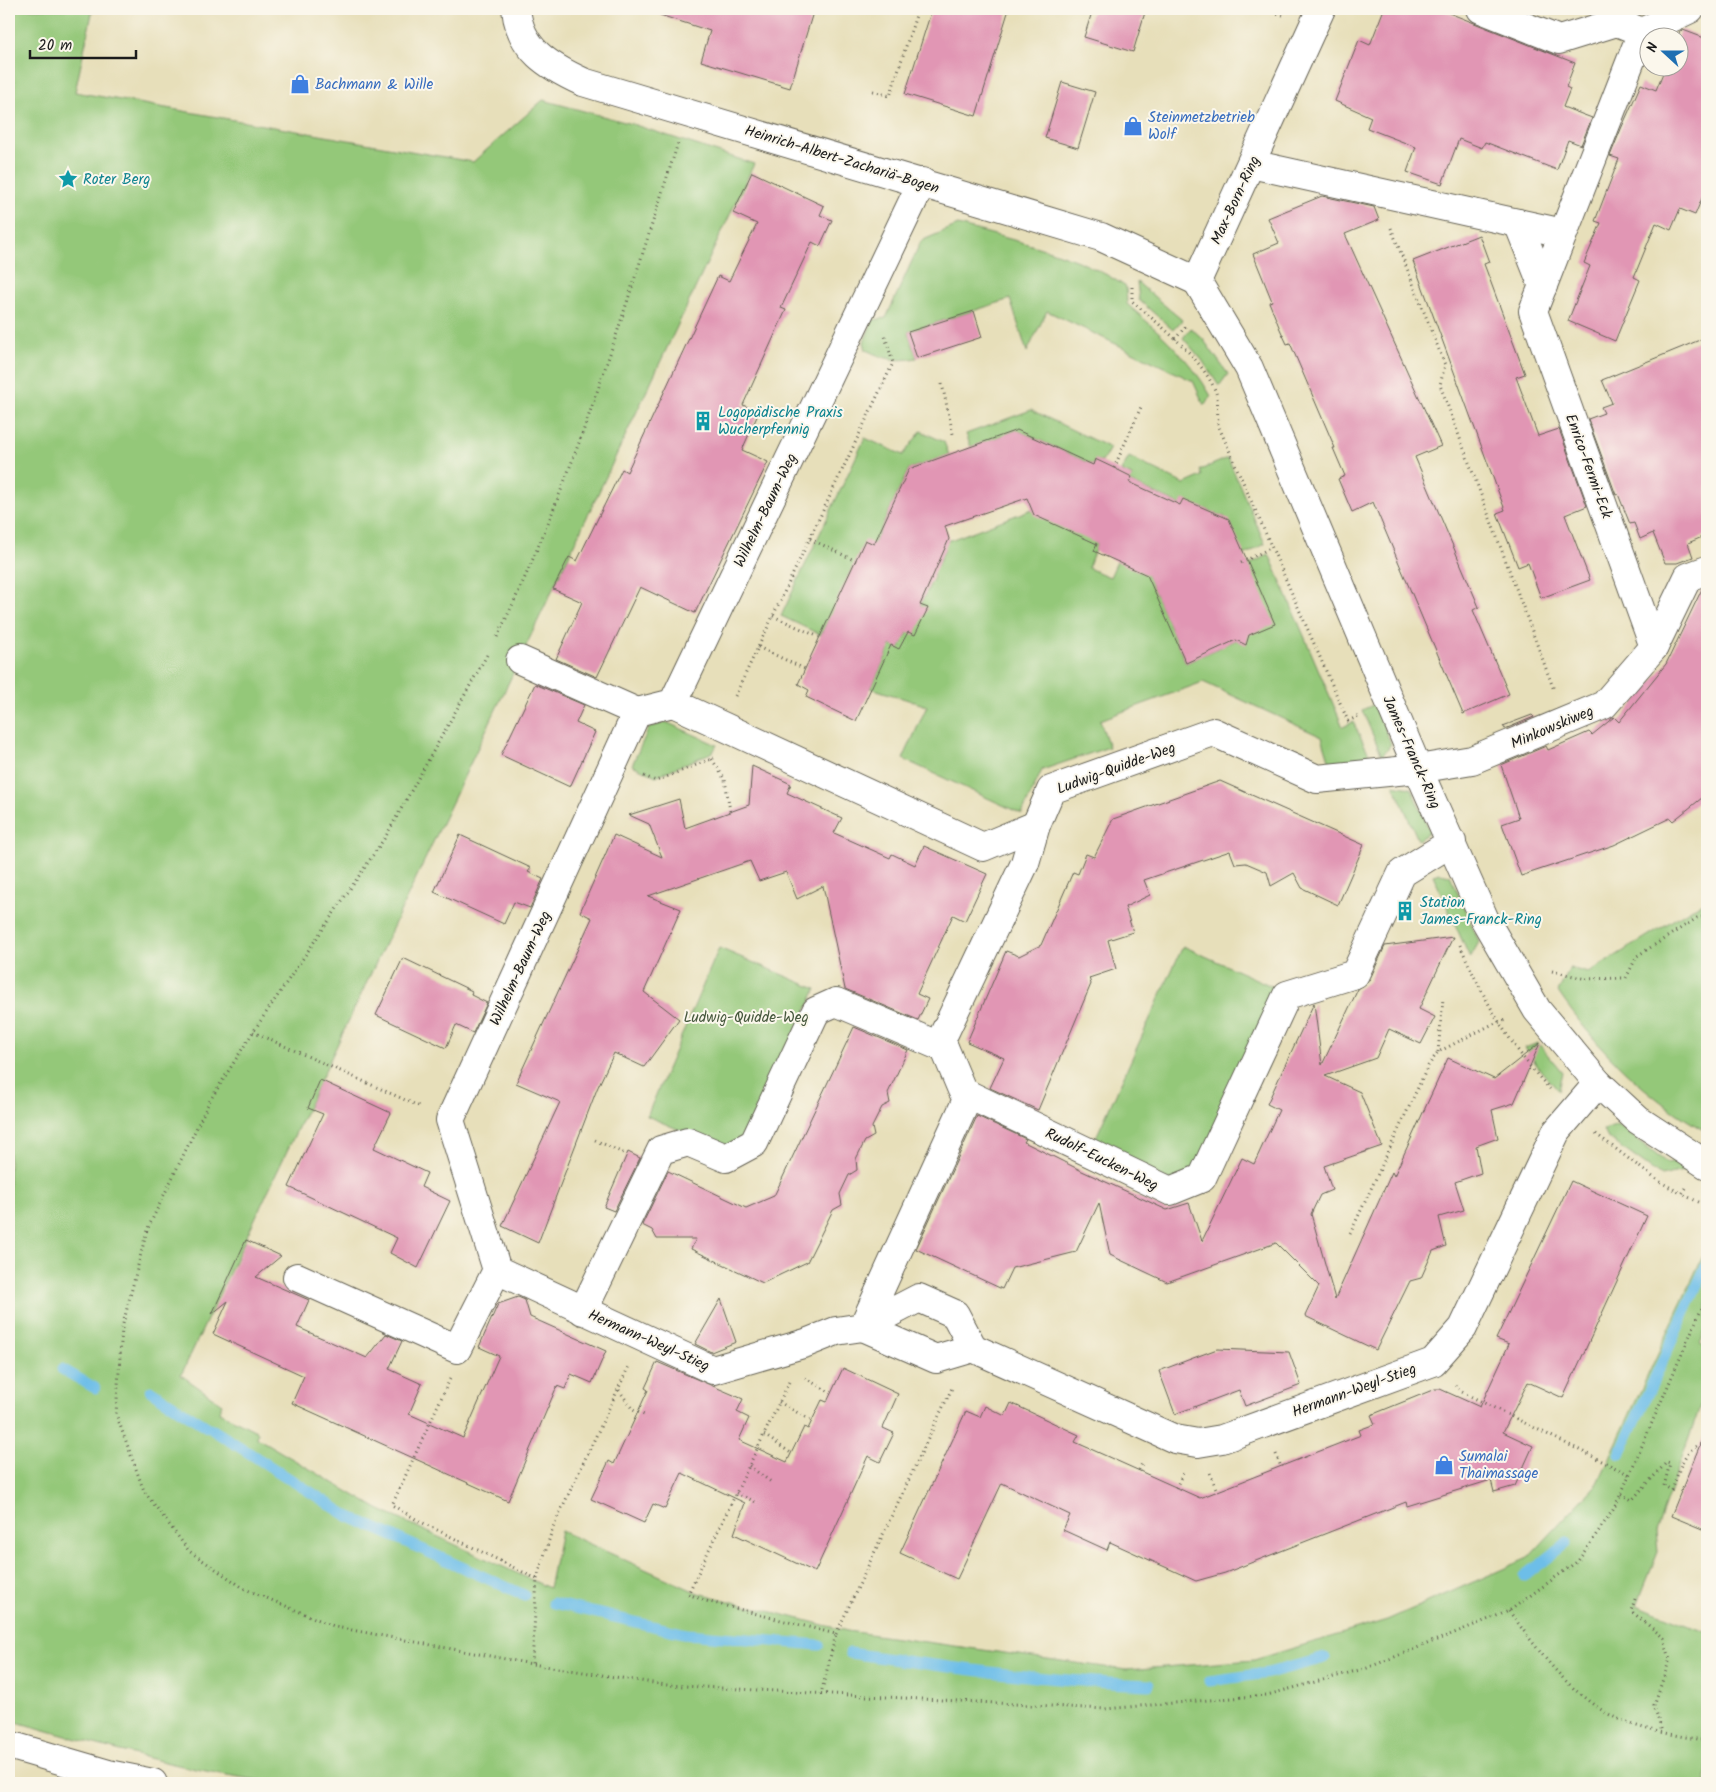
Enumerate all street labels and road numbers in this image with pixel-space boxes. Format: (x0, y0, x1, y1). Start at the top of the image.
street label: Heinrich-Albert-Zachariä-Bogen (741, 119, 942, 201)
street label: Max-Born-Ring (1205, 152, 1267, 249)
street label: Enrico-Fermi-Eck (1558, 411, 1618, 523)
street label: Wilhelm-Baum-Weg (728, 449, 804, 572)
street label: James-Franck-Ring (1375, 692, 1447, 813)
street label: Minkowskiweg (1507, 700, 1598, 756)
street label: Ludwig-Quidde-Weg (1053, 736, 1179, 802)
street label: Wilhelm-Baum-Weg (484, 907, 558, 1030)
street label: Rudolf-Eucken-Weg (1041, 1122, 1162, 1198)
street label: Hermann-Weyl-Stieg (584, 1303, 713, 1378)
street label: Hermann-Weyl-Stieg (1289, 1357, 1420, 1425)

